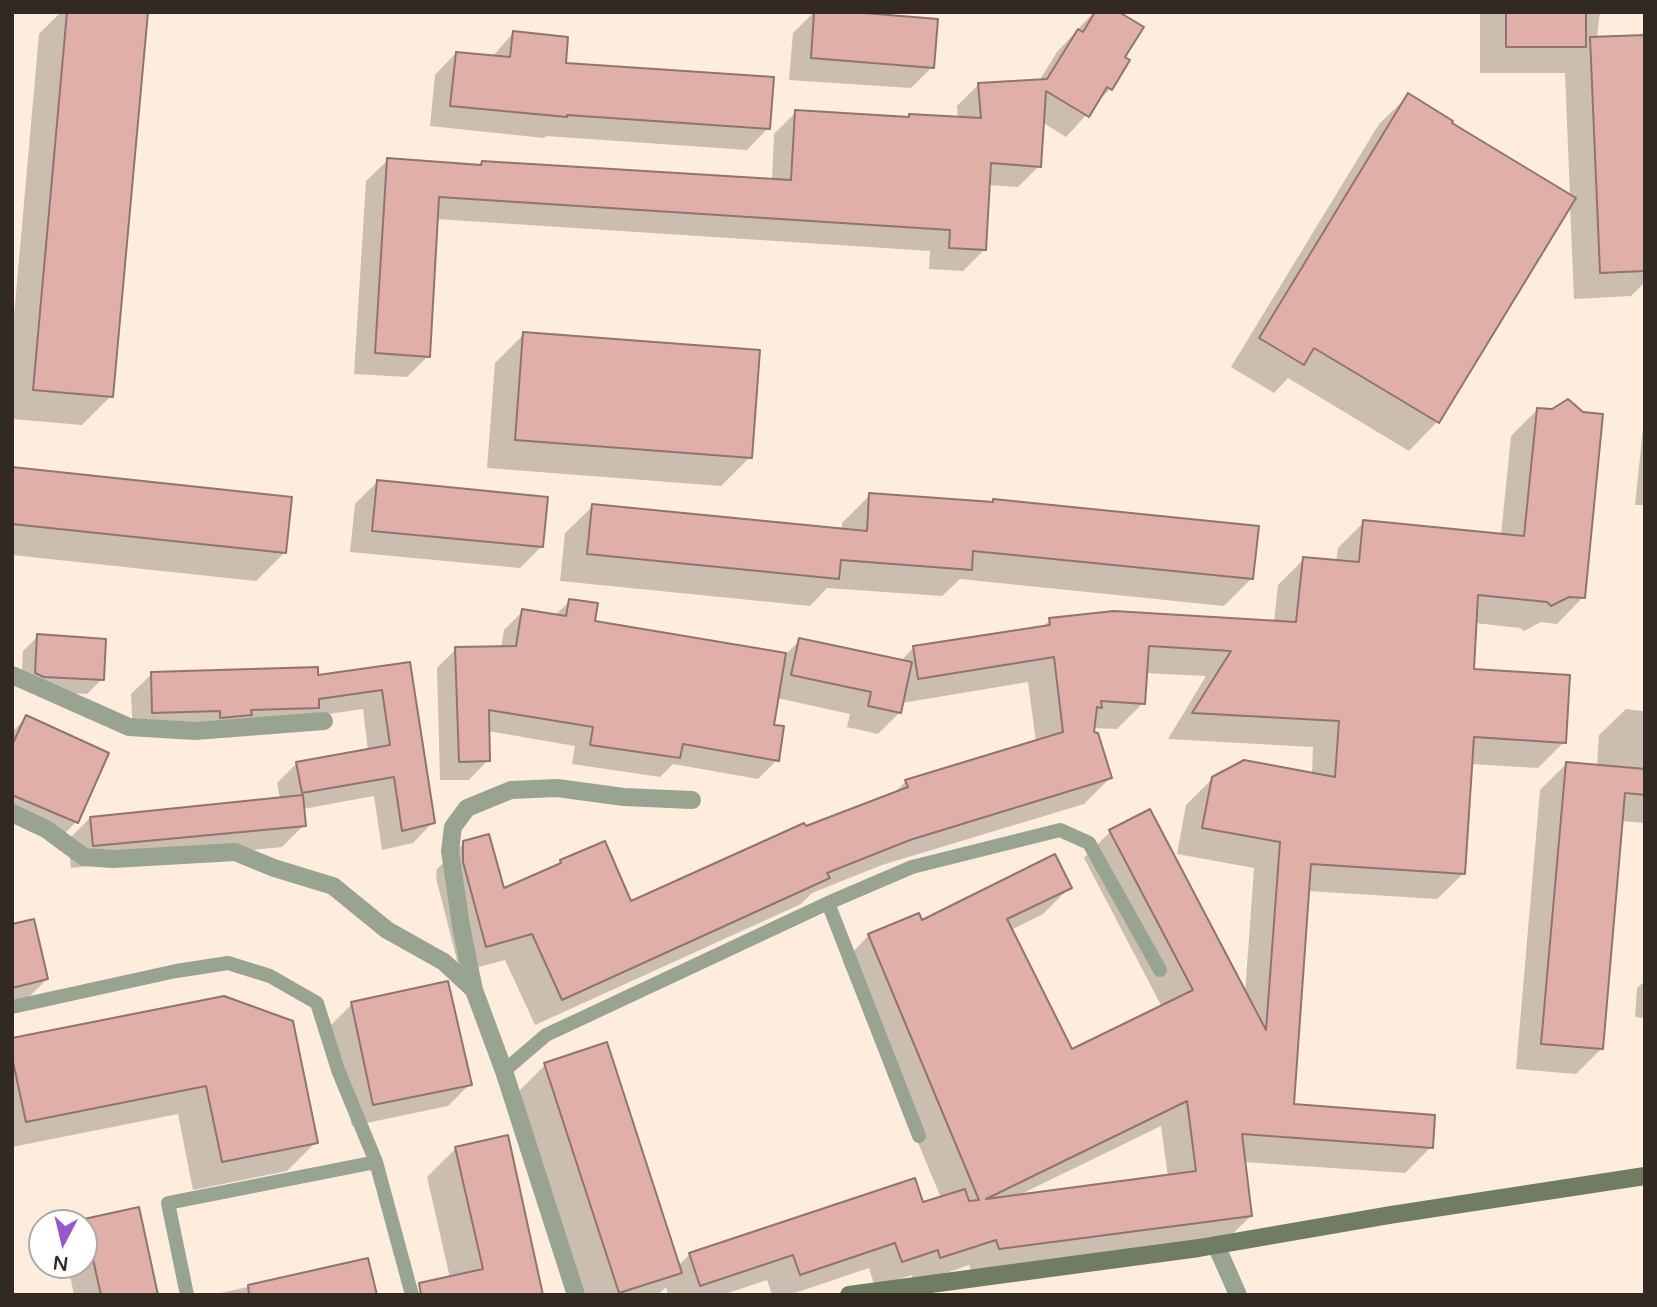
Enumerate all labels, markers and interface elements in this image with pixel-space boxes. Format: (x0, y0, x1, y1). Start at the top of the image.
north arrow (28, 1209, 98, 1279)
text: N (52, 1251, 70, 1275)

